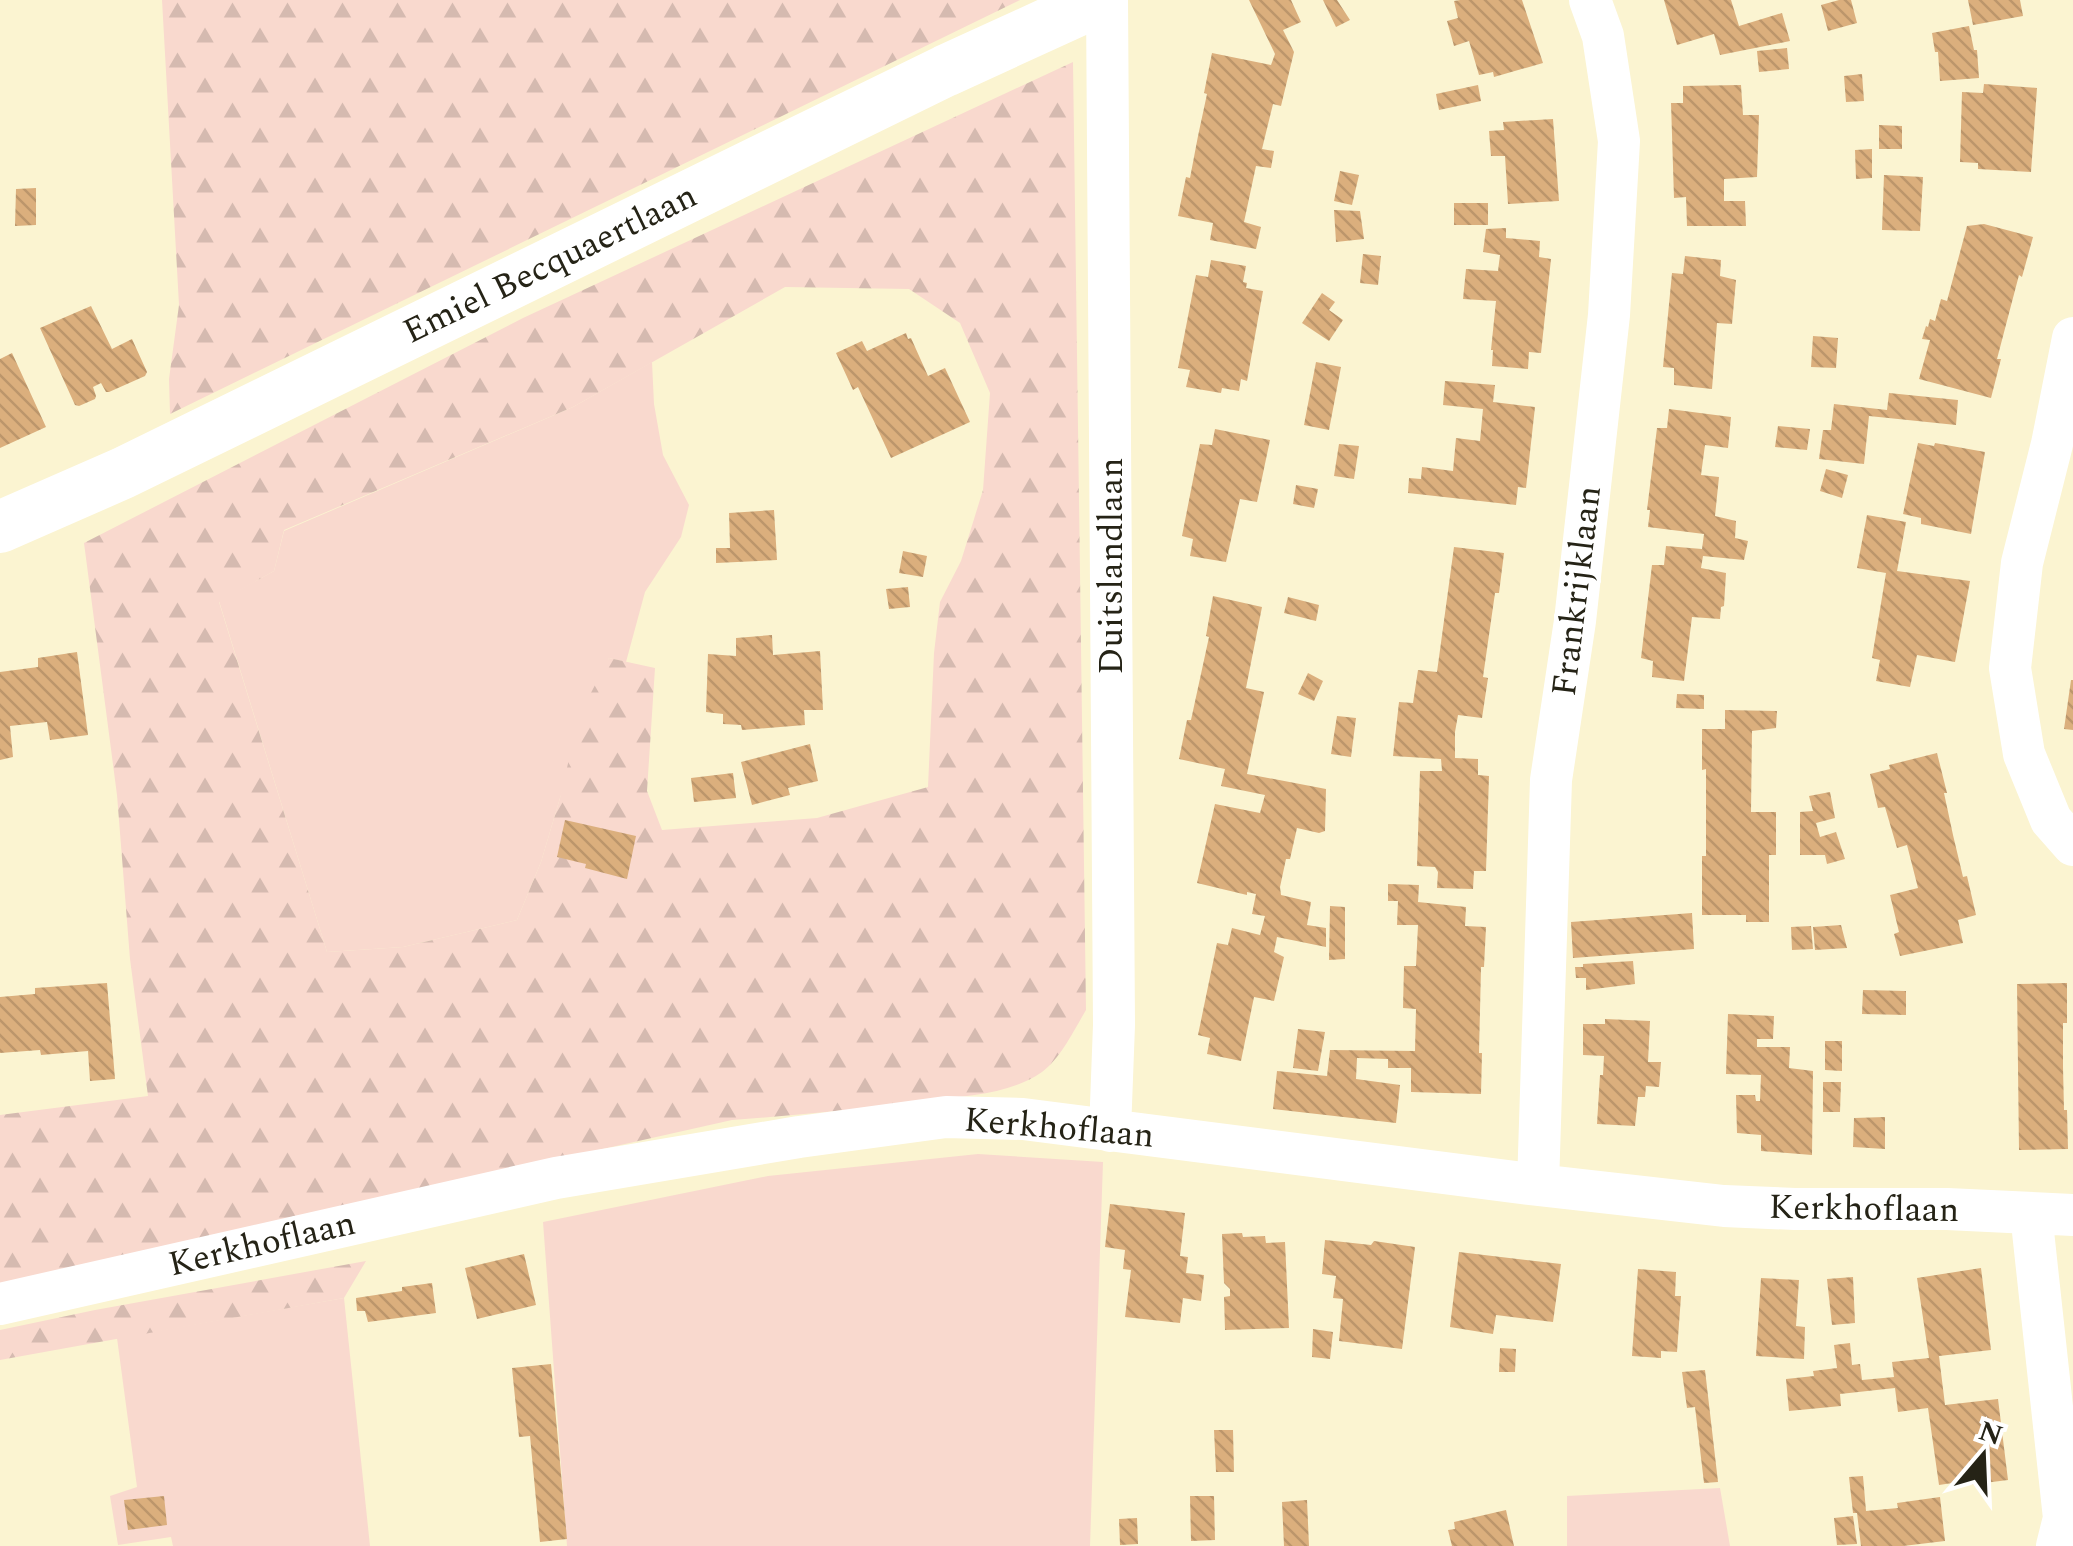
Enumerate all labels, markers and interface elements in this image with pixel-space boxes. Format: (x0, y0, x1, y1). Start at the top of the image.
street label: Emiel Becquaertlaan (394, 170, 706, 358)
street label: Duitslandlaan (1085, 457, 1138, 675)
street label: Frankrijklaan (1538, 483, 1616, 699)
street label: Kerkhoflaan (962, 1093, 1156, 1163)
street label: Kerkhoflaan (1768, 1181, 1960, 1237)
street label: Kerkhoflaan (163, 1197, 361, 1291)
north arrow (1933, 1406, 2033, 1506)
text: N (1973, 1410, 2008, 1458)

